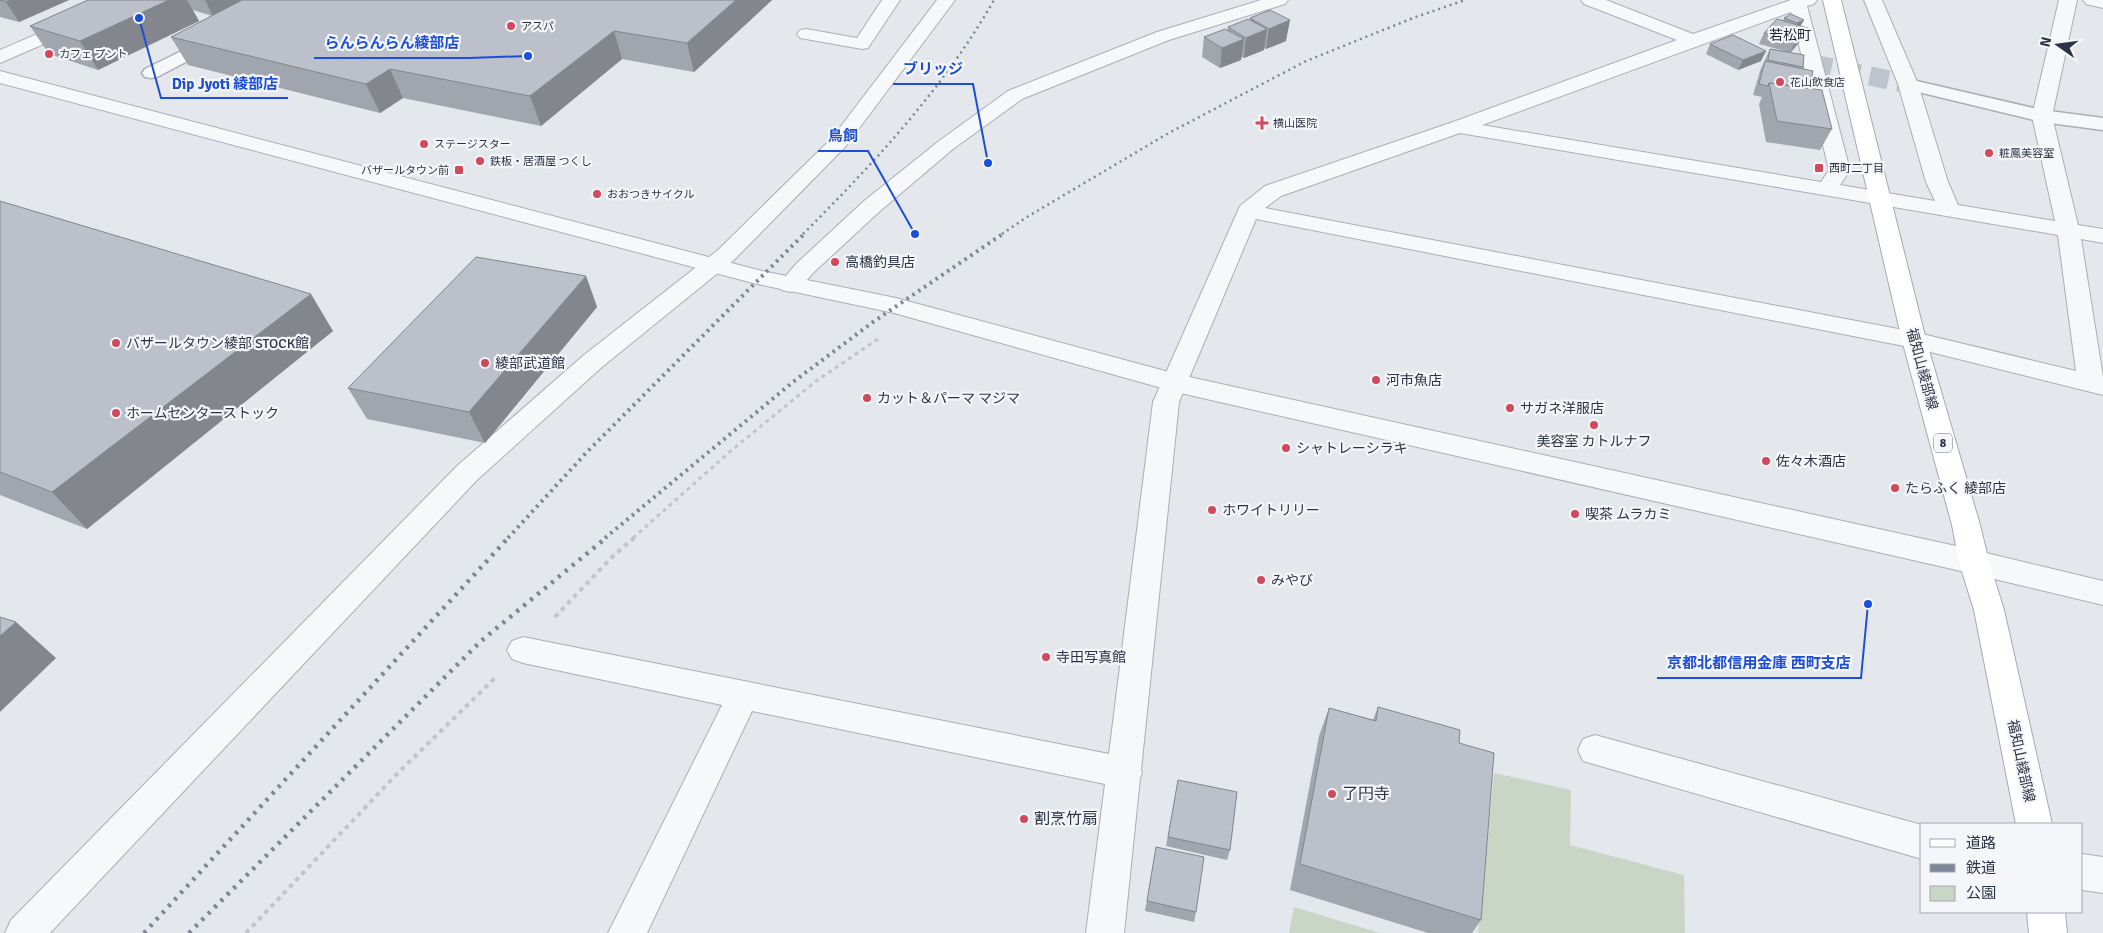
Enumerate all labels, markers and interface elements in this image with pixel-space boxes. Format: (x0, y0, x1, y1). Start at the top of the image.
marker: アスパ (505, 20, 517, 32)
place label: アスパ (521, 20, 554, 33)
north arrow (2033, 20, 2083, 70)
district label: 若松町 (1769, 27, 1811, 44)
callout: らんらんらん綾部店 (314, 28, 469, 58)
text: らんらんらん綾部店 (324, 34, 460, 52)
text: N (2036, 35, 2055, 49)
marker: カフェ プント (43, 48, 55, 60)
place label: カフェ プント (59, 48, 127, 61)
callout: ブリッジ (893, 54, 973, 84)
text: ブリッジ (903, 60, 963, 78)
callout: Dip Jyoti 綾部店 (161, 68, 288, 98)
text: Dip Jyoti 綾部店 (172, 75, 278, 93)
marker: 花山飲食店 (1774, 76, 1786, 88)
place label: 花山飲食店 (1790, 76, 1845, 89)
marker: 横山医院 (1255, 116, 1269, 130)
place label: 横山医院 (1273, 117, 1317, 130)
callout: 鳥飼 (818, 121, 868, 151)
text: 鳥飼 (828, 127, 858, 145)
marker: ステージスター (418, 138, 430, 150)
place label: ステージスター (434, 138, 511, 151)
marker: 粧鳳美容室 (1983, 147, 1995, 159)
place label: 粧鳳美容室 (1999, 147, 2054, 160)
marker: 鉄板・居酒屋 つくし (474, 155, 486, 167)
place label: 鉄板・居酒屋 つくし (490, 155, 591, 168)
marker: 西町二丁目 (1813, 162, 1825, 174)
place label: 西町二丁目 (1829, 162, 1884, 175)
place label: バザールタウン前 (361, 164, 449, 177)
marker: バザールタウン前 (453, 164, 465, 176)
marker: おおつきサイクル (591, 188, 603, 200)
place label: おおつきサイクル (607, 188, 694, 201)
place label: 高橋釣具店 (845, 254, 915, 271)
marker: 高橋釣具店 (829, 256, 841, 268)
street label: 福知山綾部線 (1903, 326, 1941, 412)
place label: バザールタウン綾部 STOCK館 (126, 335, 309, 352)
marker: バザールタウン綾部 STOCK館 (110, 337, 122, 349)
place label: 綾部武道館 (495, 355, 565, 372)
marker: 綾部武道館 (479, 357, 491, 369)
place label: 河市魚店 (1386, 372, 1442, 389)
marker: 河市魚店 (1370, 374, 1382, 386)
place label: カット＆パーマ マジマ (877, 390, 1020, 407)
marker: カット＆パーマ マジマ (861, 392, 873, 404)
place label: サガネ洋服店 (1520, 400, 1604, 417)
marker: サガネ洋服店 (1504, 402, 1516, 414)
place label: ホームセンターストック (126, 405, 279, 422)
marker: ホームセンターストック (110, 407, 122, 419)
marker: 美容室 カトルナフ (1588, 419, 1600, 431)
place label: 美容室 カトルナフ (1536, 433, 1652, 450)
road number: 8 (1934, 433, 1952, 452)
place label: シャトレーシラキ (1296, 440, 1408, 457)
marker: シャトレーシラキ (1280, 442, 1292, 454)
place label: 佐々木酒店 (1776, 453, 1846, 470)
marker: 佐々木酒店 (1760, 455, 1772, 467)
place label: たらふく 綾部店 (1905, 480, 2006, 497)
marker: たらふく 綾部店 (1889, 482, 1901, 494)
place label: ホワイトリリー (1222, 502, 1320, 519)
marker: ホワイトリリー (1206, 504, 1218, 516)
place label: 喫茶 ムラカミ (1585, 506, 1671, 523)
marker: 喫茶 ムラカミ (1569, 508, 1581, 520)
place label: みやび (1271, 572, 1313, 589)
marker: みやび (1255, 574, 1267, 586)
callout: 京都北都信用金庫 西町支店 (1657, 648, 1861, 678)
place label: 寺田写真館 (1056, 649, 1126, 666)
marker: 寺田写真館 (1040, 651, 1052, 663)
text: 京都北都信用金庫 西町支店 (1667, 654, 1851, 672)
street label: 福知山綾部線 (2004, 718, 2038, 804)
place label: 了円寺 (1342, 784, 1390, 804)
marker: 了円寺 (1326, 788, 1338, 800)
place label: 割烹竹扇 (1034, 809, 1098, 829)
marker: 割烹竹扇 (1018, 813, 1030, 825)
legend (1920, 823, 2083, 913)
text: 道路 (1966, 834, 1996, 852)
text: 鉄道 (1966, 859, 1996, 877)
text: 公園 (1966, 884, 1996, 902)

